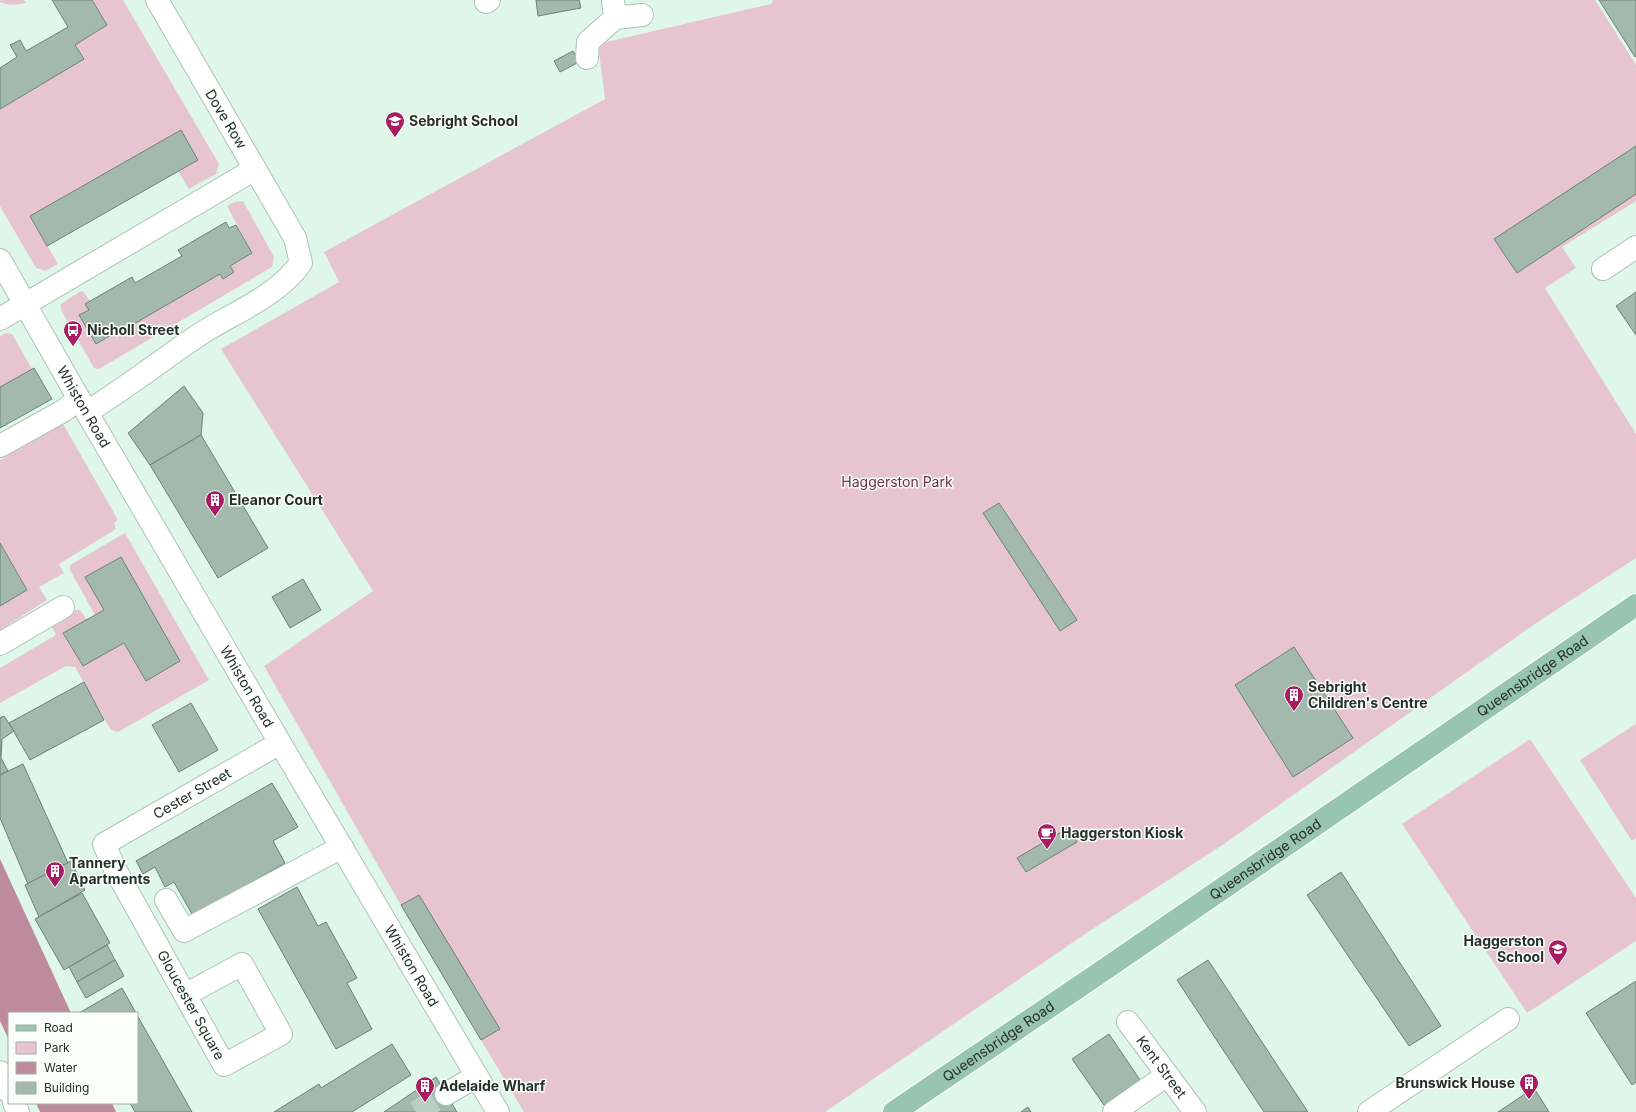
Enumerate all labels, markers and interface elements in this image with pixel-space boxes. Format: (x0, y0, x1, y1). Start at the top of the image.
street label: Dove Row (202, 86, 251, 152)
school or university icon: Sebright School (384, 110, 406, 138)
place label: Sebright School (409, 112, 518, 129)
bus stop icon: Nicholl Street (62, 319, 84, 347)
place label: Nicholl Street (87, 321, 179, 338)
street label: Whiston Road (54, 363, 115, 451)
park label: Haggerston Park (841, 473, 953, 490)
building icon: Eleanor Court (204, 489, 226, 517)
place label: Eleanor Court (229, 491, 323, 508)
street label: Queensbridge Road (1473, 631, 1591, 720)
street label: Whiston Road (217, 642, 278, 730)
place label: Sebright Children's Centre (1308, 678, 1428, 711)
building icon: Sebright Children's Centre (1283, 684, 1305, 712)
street label: Cester Street (150, 764, 234, 822)
street label: Queensbridge Road (1206, 815, 1324, 903)
cafe icon: Haggerston Kiosk (1036, 822, 1058, 850)
place label: Haggerston Kiosk (1061, 824, 1184, 841)
place label: Tannery Apartments (69, 854, 151, 887)
building icon: Tannery Apartments (44, 860, 66, 888)
street label: Whiston Road (381, 922, 443, 1009)
place label: Haggerston School (1464, 932, 1544, 965)
school or university icon: Haggerston School (1547, 938, 1569, 966)
street label: Gloucester Square (154, 947, 229, 1063)
street label: Queensbridge Road (939, 997, 1057, 1085)
legend (8, 1012, 138, 1104)
text: Road (44, 1020, 73, 1035)
street label: Kent Street (1133, 1032, 1191, 1101)
text: Park (44, 1040, 70, 1055)
text: Water (44, 1060, 78, 1075)
building icon: Brunswick House (1518, 1072, 1540, 1100)
place label: Brunswick House (1395, 1074, 1515, 1091)
building icon: Adelaide Wharf (414, 1075, 436, 1103)
place label: Adelaide Wharf (439, 1077, 546, 1094)
text: Building (44, 1080, 89, 1095)

